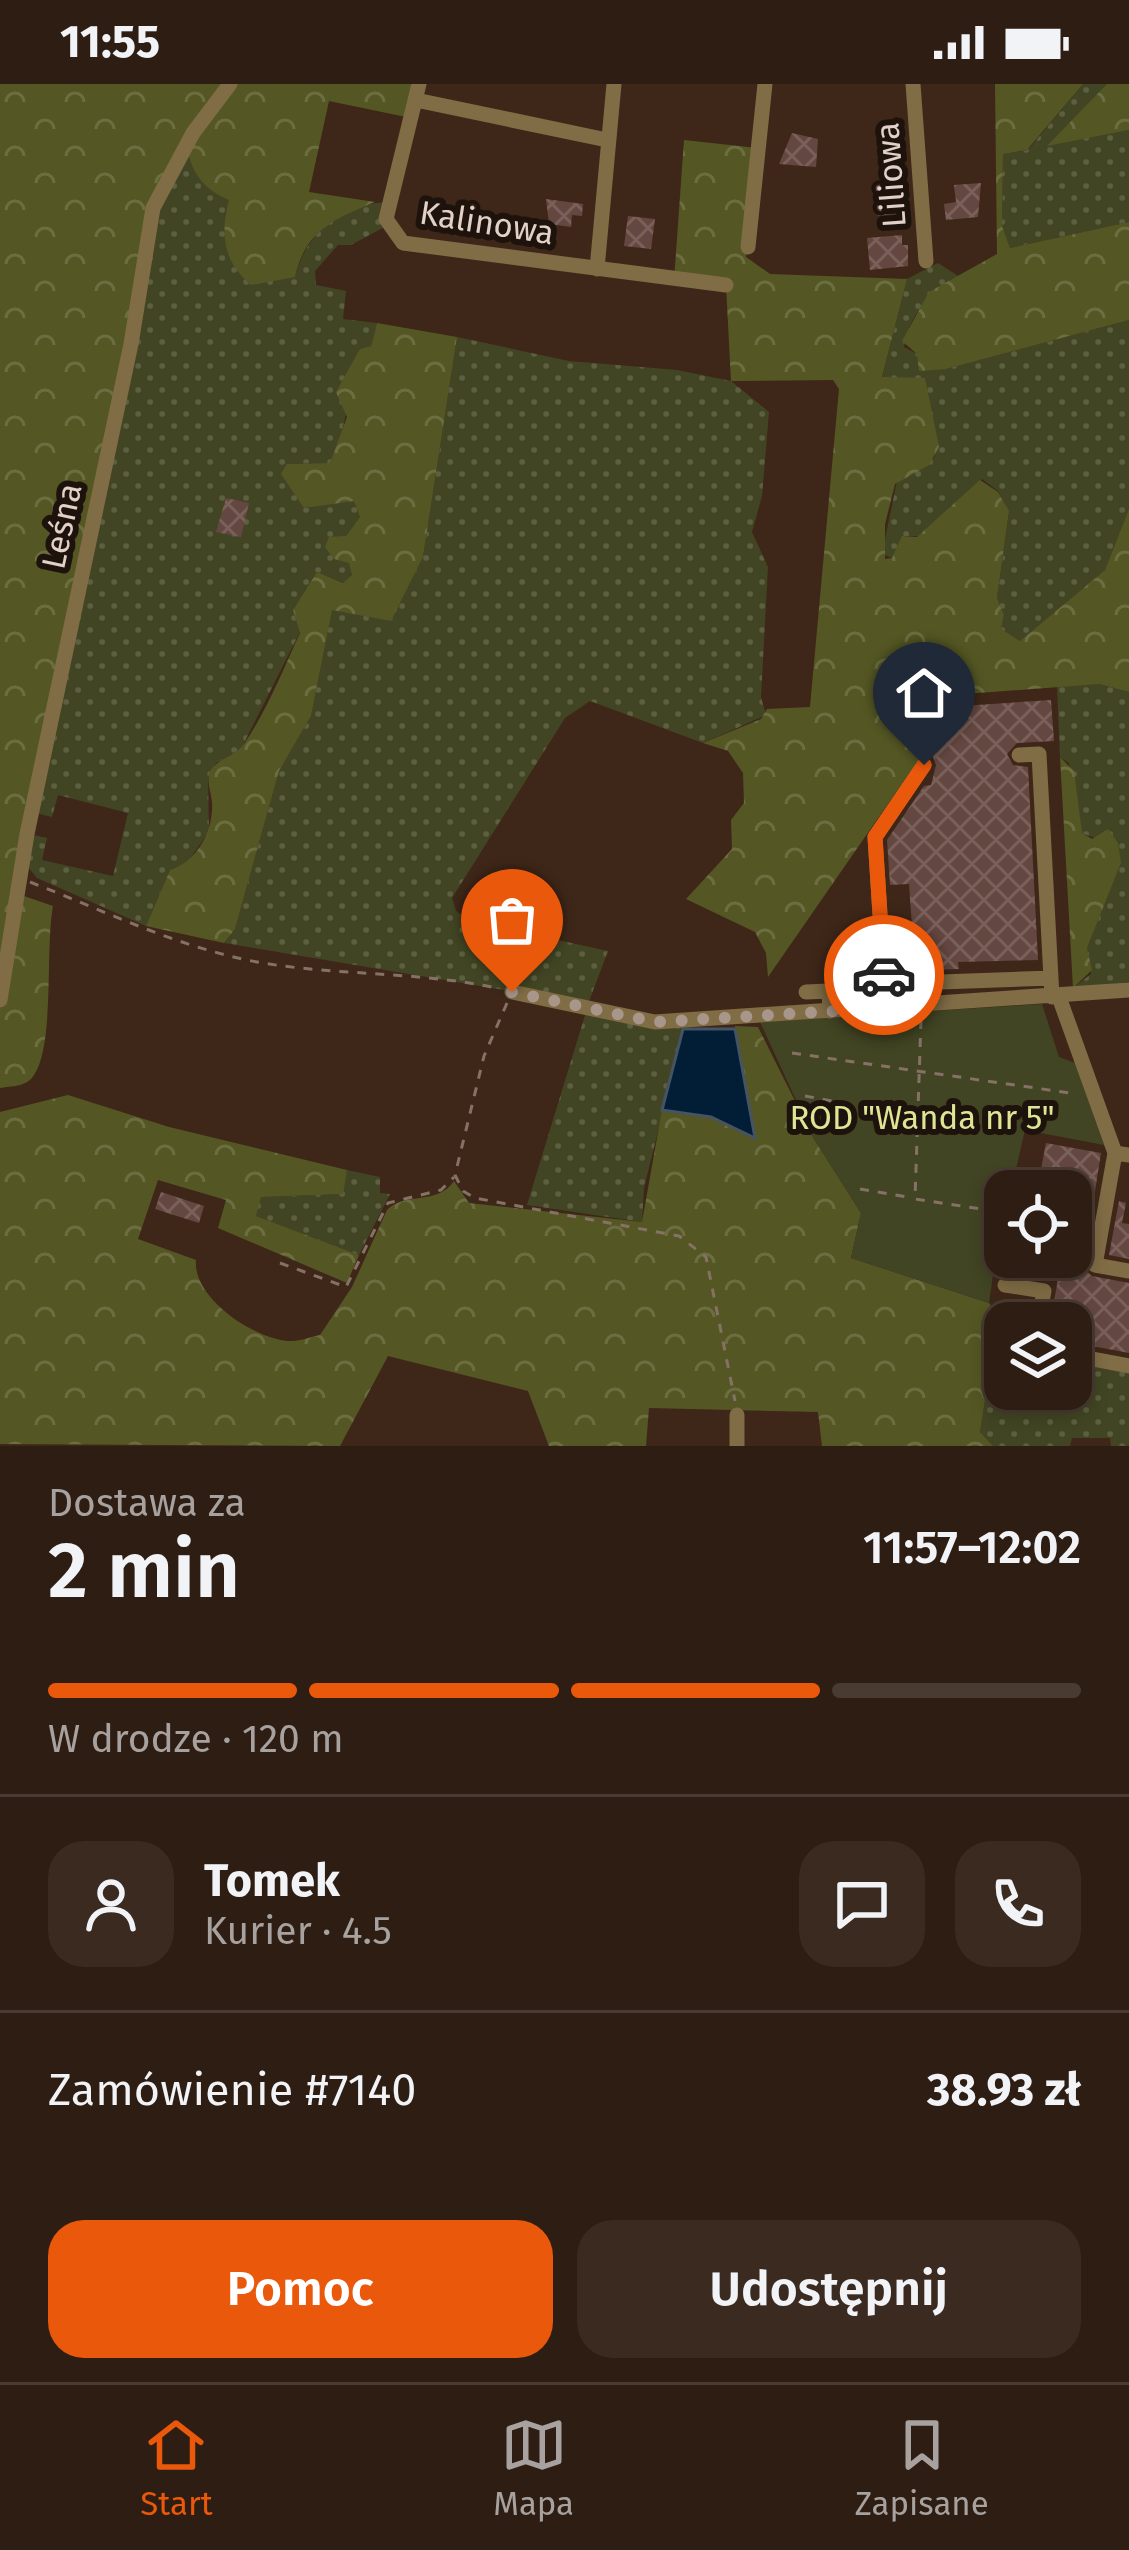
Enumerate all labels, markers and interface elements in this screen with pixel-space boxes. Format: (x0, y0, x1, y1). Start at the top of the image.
text: 11:55 (60, 15, 160, 69)
street label: Liliowa (867, 121, 915, 229)
street label: Kalinowa (417, 193, 557, 253)
street label: Leśna (33, 480, 91, 573)
pin (873, 642, 975, 765)
icon: home (891, 660, 957, 726)
pin (461, 869, 563, 992)
icon: bag (479, 887, 545, 953)
courier (824, 915, 944, 1035)
icon: car (851, 942, 917, 1008)
park label: ROD "Wanda nr 5" (789, 1098, 1055, 1138)
map controls (984, 1170, 1092, 1410)
button: locate (984, 1170, 1092, 1278)
button: layers (984, 1302, 1092, 1410)
text: Dostawa za (48, 1480, 246, 1526)
text: 11:57–12:02 (863, 1521, 1081, 1575)
text: 2 min (48, 1524, 240, 1618)
text: W drodze · 120 m (48, 1716, 344, 1762)
button: person (48, 1841, 174, 1967)
button: chat (799, 1841, 925, 1967)
button: phone (955, 1841, 1081, 1967)
text: Tomek (204, 1854, 340, 1908)
text: Kurier · 4.5 (204, 1908, 392, 1954)
text: Zamówienie #7140 (48, 2063, 416, 2117)
text: 38.93 zł (927, 2063, 1081, 2117)
button: Pomoc (48, 2220, 553, 2358)
button: Udostępnij (577, 2220, 1081, 2358)
tab: Start (140, 2412, 213, 2524)
tab: Mapa (493, 2412, 574, 2524)
tab: Zapisane (855, 2412, 989, 2524)

